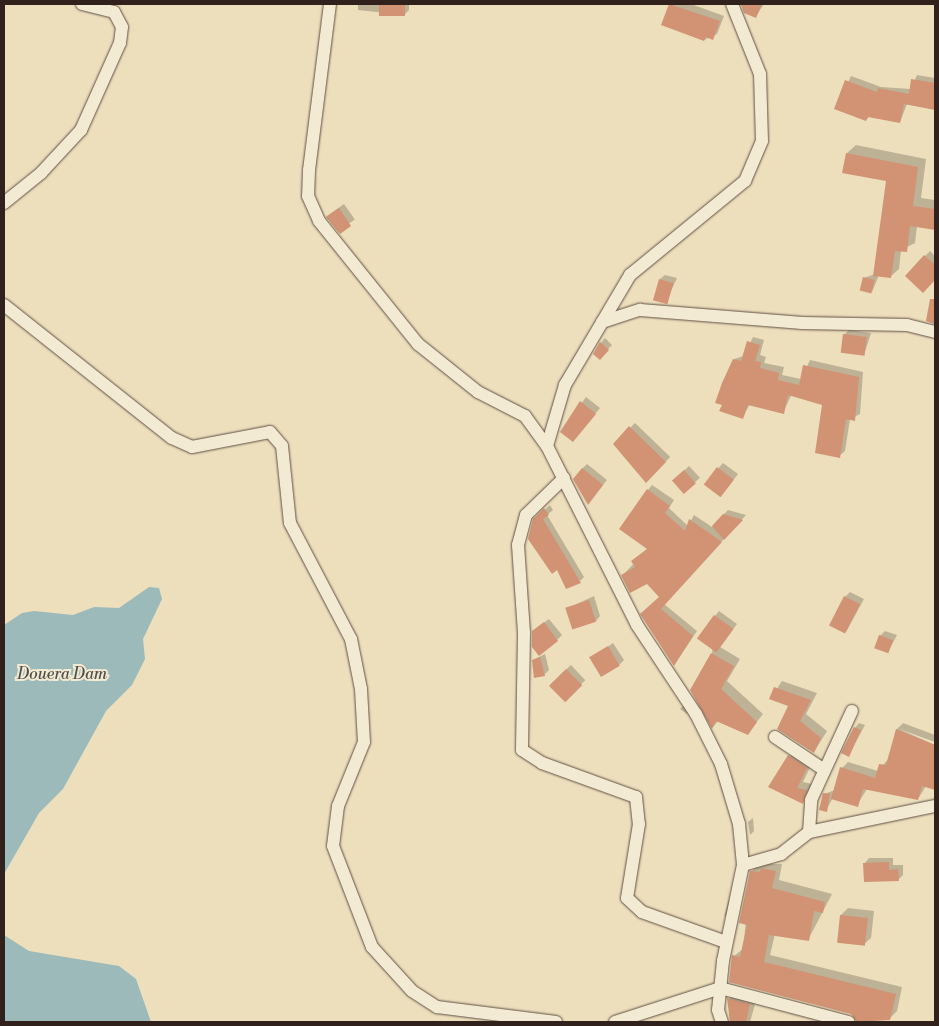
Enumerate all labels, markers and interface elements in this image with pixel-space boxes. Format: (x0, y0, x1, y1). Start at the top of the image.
water label: Douera Dam (17, 664, 107, 684)

